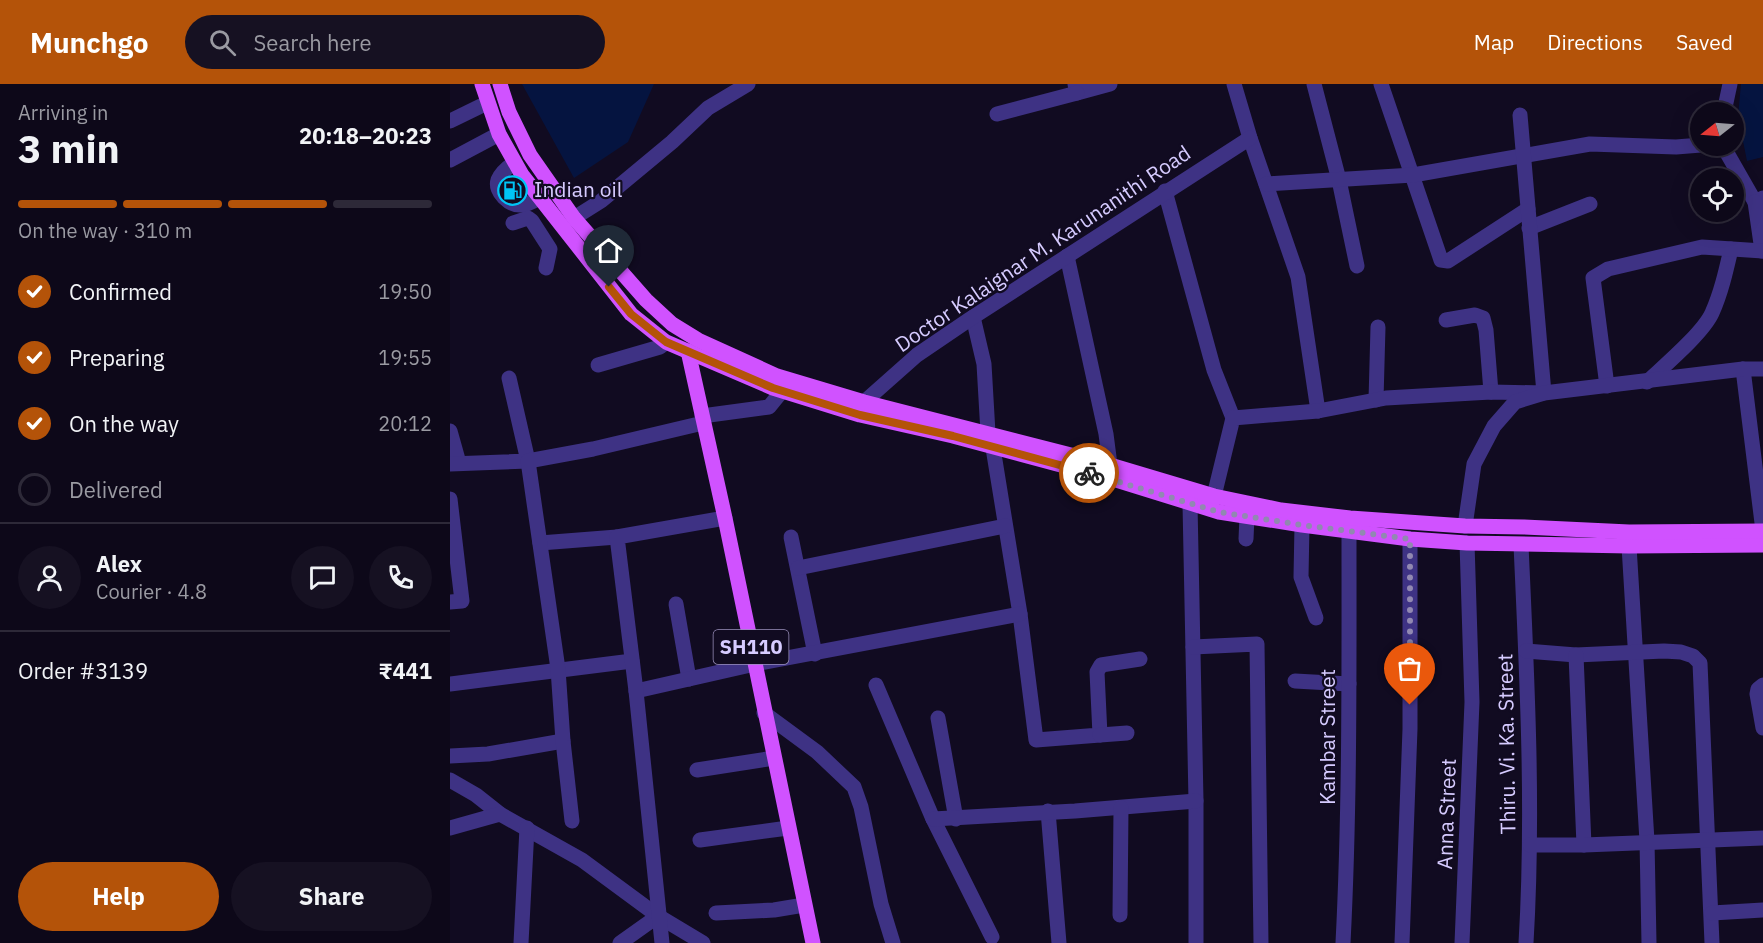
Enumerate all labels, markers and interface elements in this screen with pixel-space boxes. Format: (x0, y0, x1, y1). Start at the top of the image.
search box (185, 15, 605, 69)
text: Munchgo (30, 24, 149, 61)
icon: search (206, 26, 239, 59)
text: Search here (254, 28, 372, 57)
text: Map (1474, 28, 1514, 56)
text: Directions (1547, 28, 1643, 56)
text: Saved (1676, 28, 1733, 56)
text: Arriving in (18, 99, 108, 126)
north arrow (1690, 102, 1744, 156)
map controls (1690, 102, 1744, 222)
text: 20:18–20:23 (299, 121, 432, 150)
text: 3 min (18, 123, 120, 174)
street label: Doctor Kalaignar M. Karunanithi Road (889, 138, 1196, 358)
button: locate (1690, 168, 1744, 222)
fuel station icon: Indian oil (497, 174, 529, 206)
place label: Indian oil (534, 175, 623, 203)
text: On the way · 310 m (18, 217, 192, 244)
pin (583, 225, 634, 287)
icon: home (592, 234, 625, 267)
icon: check (18, 275, 51, 308)
text: Confirmed (69, 277, 172, 306)
text: 19:50 (378, 278, 432, 305)
icon: check (18, 341, 51, 374)
text: Preparing (69, 343, 164, 372)
text: 19:55 (378, 344, 432, 371)
icon: check (18, 407, 51, 440)
text: On the way (69, 409, 179, 438)
text: 20:12 (378, 410, 432, 437)
courier (1059, 443, 1119, 503)
icon: bike (1073, 457, 1106, 490)
text: Delivered (69, 475, 163, 504)
button: person (18, 546, 81, 609)
button: chat (291, 546, 354, 609)
button: phone (369, 546, 432, 609)
text: Alex (96, 549, 142, 578)
text: Courier · 4.8 (96, 578, 207, 605)
road number: SH110 (714, 630, 788, 664)
pin (1384, 643, 1435, 705)
icon: bag (1393, 652, 1426, 685)
street label: Thiru. Vi. Ka. Street (1490, 653, 1522, 835)
text: Order #3139 (18, 656, 148, 685)
text: ₹441 (379, 656, 432, 685)
street label: Kambar Street (1313, 669, 1341, 805)
street label: Anna Street (1430, 758, 1462, 870)
button: Help (18, 862, 219, 931)
button: Share (231, 862, 432, 931)

